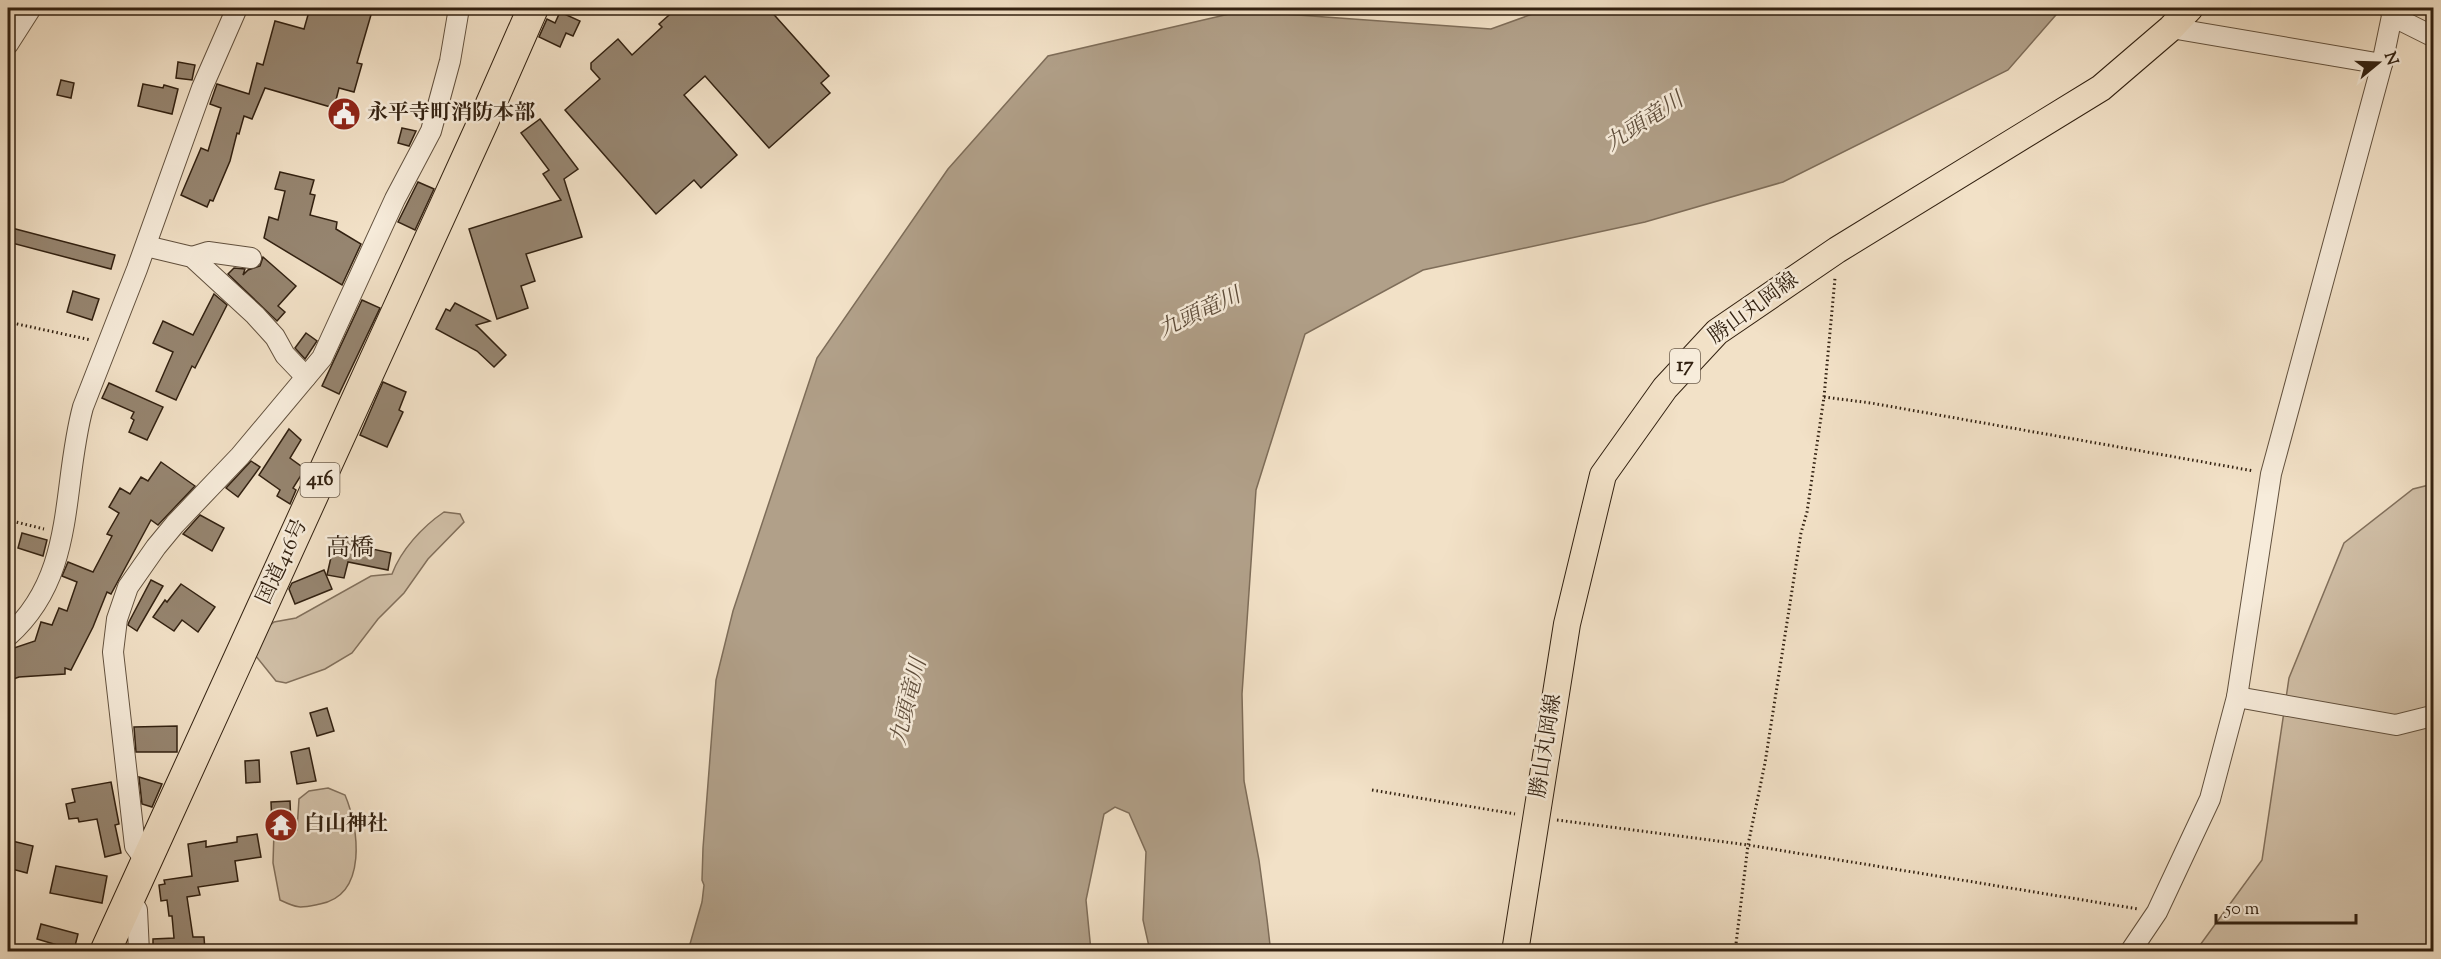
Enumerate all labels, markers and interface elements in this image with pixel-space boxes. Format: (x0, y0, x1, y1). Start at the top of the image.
north arrow (2348, 33, 2408, 93)
text: N (2377, 49, 2403, 69)
water label: 九頭竜川 (1599, 85, 1692, 160)
public building icon: 永平寺町消防本部 (326, 96, 362, 132)
place label: 永平寺町消防本部 (367, 99, 535, 129)
street label: 勝山丸岡線 (1703, 266, 1805, 352)
water label: 九頭竜川 (1153, 280, 1248, 347)
road number: 17 (1670, 349, 1700, 383)
road number: 416 (300, 463, 340, 497)
street label: 国道416号 (250, 514, 316, 610)
district label: 高橋 (326, 532, 374, 566)
water label: 九頭竜川 (884, 654, 937, 749)
street label: 勝山丸岡線 (1524, 692, 1570, 800)
temple icon: 白山神社 (263, 807, 299, 843)
place label: 白山神社 (304, 810, 388, 840)
scale bar (2216, 887, 2356, 925)
text: 50 m (2224, 897, 2260, 923)

